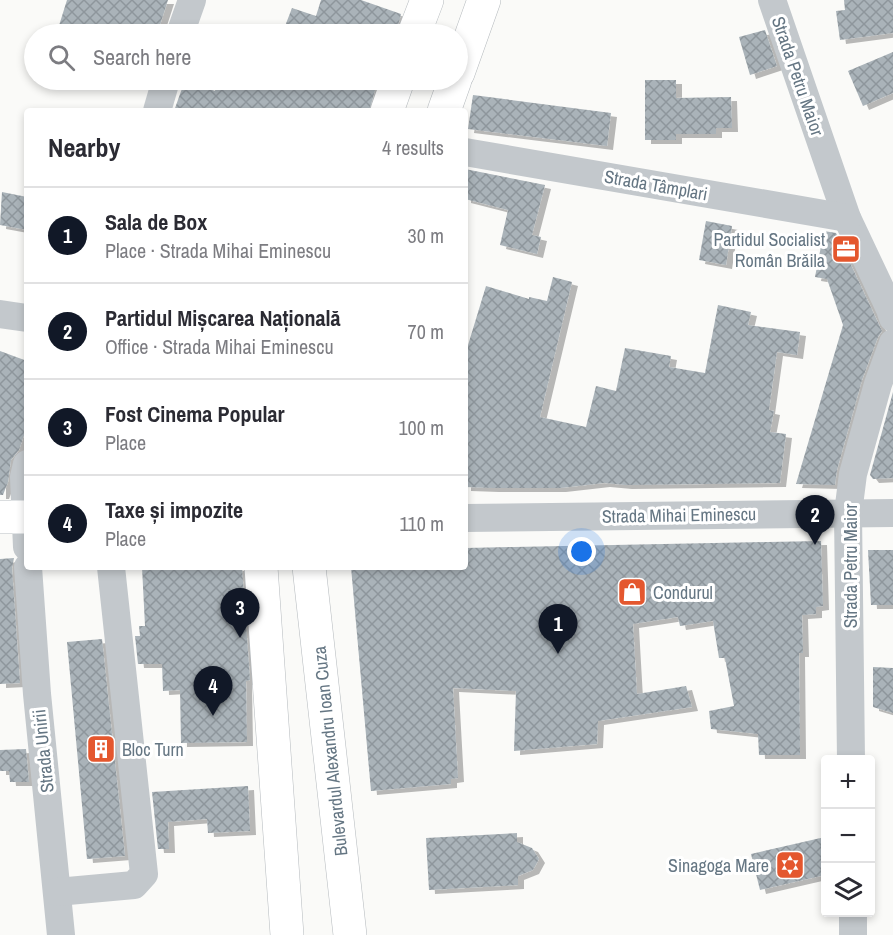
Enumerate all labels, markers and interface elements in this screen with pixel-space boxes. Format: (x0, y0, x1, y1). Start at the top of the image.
street label: Strada Petru Maior (766, 13, 830, 139)
search box (24, 24, 468, 90)
icon: search (45, 41, 78, 74)
text: Search here (93, 42, 191, 72)
text: Nearby (48, 130, 120, 165)
text: 4 results (382, 134, 444, 161)
street label: Strada Tâmplari (603, 164, 709, 206)
text: Sala de Box (105, 207, 207, 237)
text: 1 (63, 222, 72, 249)
text: 30 m (408, 222, 444, 249)
place label: Partidul Socialist Român Brăila (713, 227, 825, 273)
office icon: Partidul Socialist Român Brăila (830, 233, 862, 265)
text: Place · Strada Mihai Eminescu (105, 237, 331, 264)
text: Partidul Mișcarea Națională (105, 303, 341, 333)
text: 2 (63, 318, 72, 345)
text: 70 m (408, 318, 444, 345)
text: Office · Strada Mihai Eminescu (105, 333, 334, 360)
text: Fost Cinema Popular (105, 399, 285, 429)
text: 3 (63, 414, 72, 441)
text: 100 m (398, 414, 444, 441)
text: Place (105, 429, 146, 456)
text: Taxe și impozite (105, 495, 243, 525)
pin: 2 (796, 496, 834, 545)
street label: Strada Mihai Eminescu (602, 501, 756, 529)
street label: Strada Petru Maior (838, 504, 863, 628)
text: 4 (63, 510, 72, 537)
text: 110 m (400, 510, 444, 537)
text: Place (105, 525, 146, 552)
your location (567, 537, 596, 566)
shop icon: Condurul (616, 576, 648, 608)
place label: Condurul (653, 580, 713, 605)
pin: 3 (220, 588, 260, 638)
pin: 1 (538, 604, 578, 654)
street label: Bulevardul Alexandru Ioan Cuza (307, 645, 353, 857)
pin: 4 (194, 666, 232, 716)
street label: Strada Unirii (26, 708, 60, 794)
building icon: Bloc Turn (85, 733, 117, 765)
place label: Bloc Turn (122, 737, 184, 762)
map controls (821, 755, 875, 917)
button: + (821, 755, 875, 809)
button: − (821, 809, 875, 863)
synagogue icon: Sinagoga Mare (774, 849, 806, 881)
place label: Sinagoga Mare (668, 853, 769, 878)
button: layers (821, 863, 875, 917)

